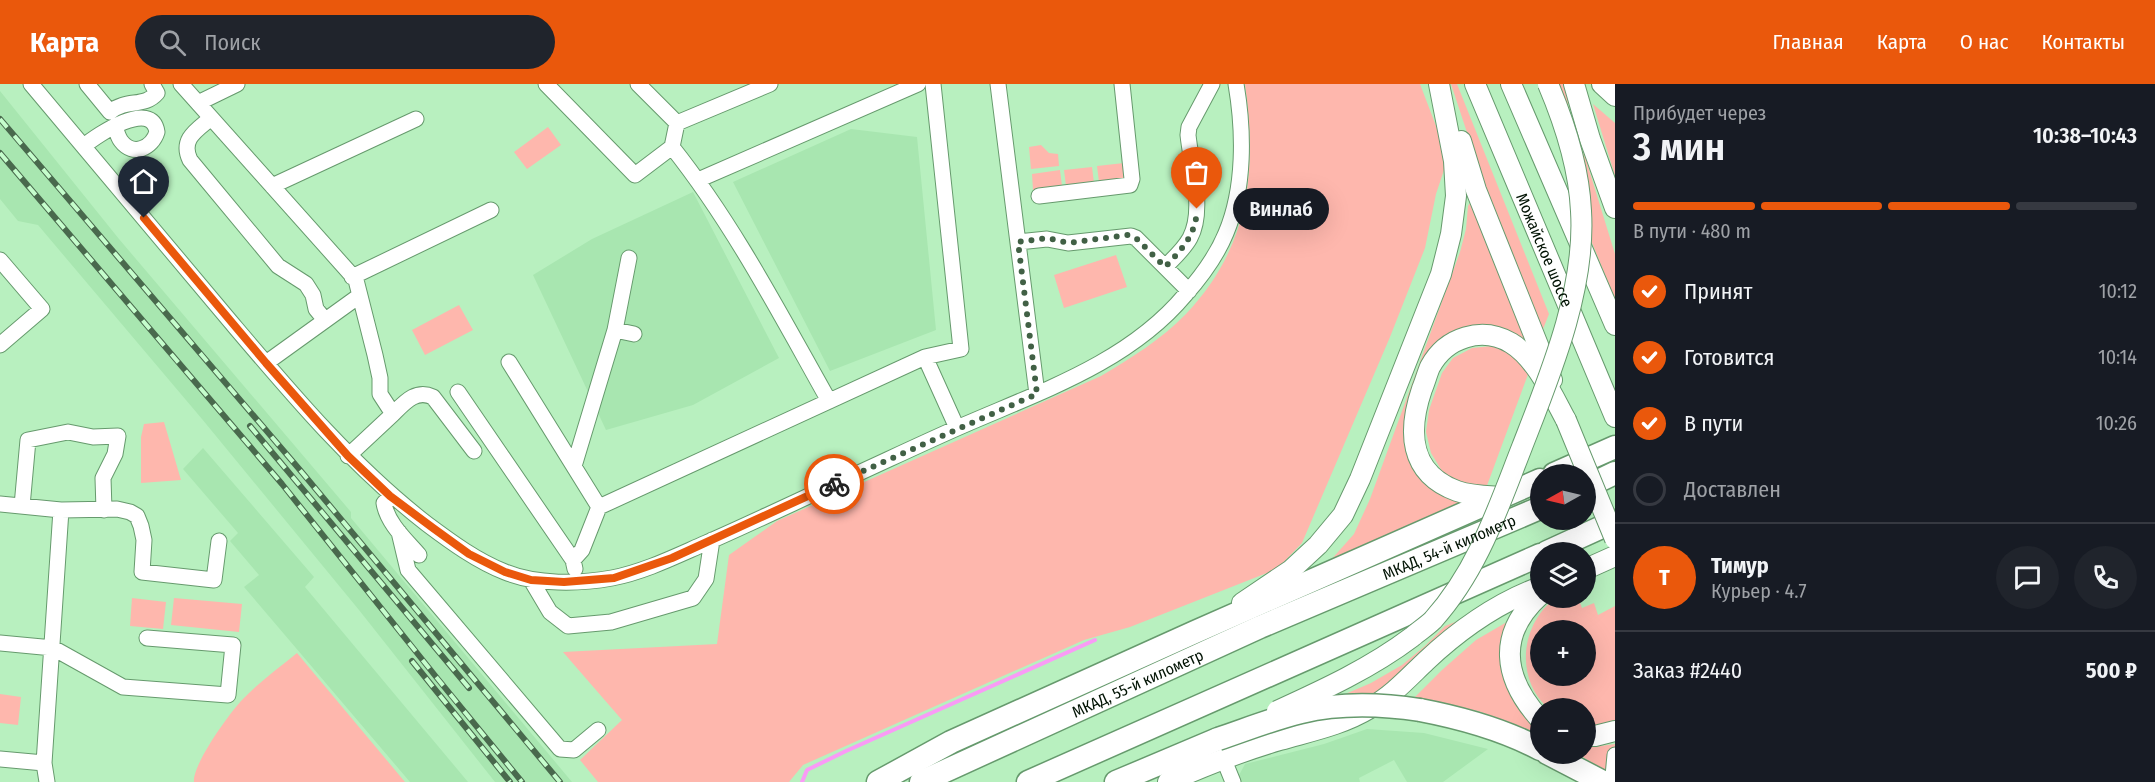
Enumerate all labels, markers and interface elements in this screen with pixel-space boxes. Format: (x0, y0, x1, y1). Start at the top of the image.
search box (135, 15, 555, 69)
text: Карта (30, 26, 99, 59)
icon: search (156, 26, 189, 59)
text: Поиск (204, 29, 261, 56)
text: Главная (1773, 29, 1844, 55)
text: Карта (1877, 29, 1927, 55)
text: О нас (1960, 29, 2008, 55)
text: Контакты (2041, 29, 2125, 55)
text: Прибудет через (1633, 101, 1766, 125)
text: 10:38–10:43 (2033, 122, 2137, 149)
text: 3 мин (1633, 124, 1725, 170)
pin (1171, 147, 1222, 209)
pin (118, 156, 169, 218)
icon: bag (1180, 156, 1213, 189)
icon: home (127, 165, 160, 198)
callout: Винлаб (1233, 188, 1329, 230)
street label: Можайское шоссе (1512, 190, 1577, 310)
text: Винлаб (1249, 197, 1313, 221)
text: В пути · 480 m (1633, 219, 1751, 243)
icon: check (1633, 275, 1666, 308)
text: Принят (1684, 278, 1752, 305)
text: 10:12 (2099, 279, 2137, 303)
icon: check (1633, 341, 1666, 374)
text: Готовится (1684, 344, 1775, 371)
text: 10:14 (2098, 345, 2137, 369)
icon: check (1633, 407, 1666, 440)
text: В пути (1684, 410, 1743, 437)
text: 10:26 (2096, 411, 2137, 435)
courier (804, 454, 864, 514)
north arrow (1530, 464, 1596, 530)
map controls (1530, 464, 1596, 764)
icon: bike (818, 468, 851, 501)
text: Доставлен (1684, 476, 1781, 503)
street label: МКАД, 54-й километр (1379, 510, 1518, 583)
button: layers (1530, 542, 1596, 608)
button: chat (1996, 546, 2059, 609)
button: phone (2074, 546, 2137, 609)
text: Тимур (1711, 552, 1769, 579)
text: Т (1659, 564, 1670, 591)
text: Курьер · 4.7 (1711, 579, 1807, 603)
button: + (1530, 620, 1596, 686)
street label: МКАД, 55-й километр (1069, 645, 1206, 721)
text: Заказ #2440 (1633, 657, 1742, 684)
text: 500 ₽ (2086, 657, 2137, 684)
button: − (1530, 698, 1596, 764)

